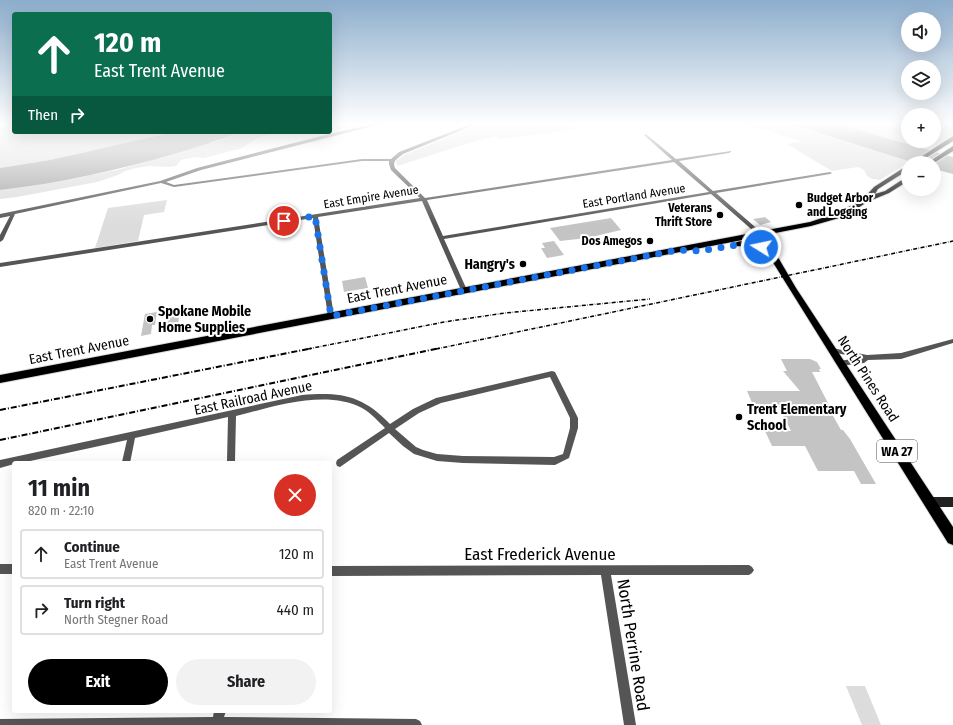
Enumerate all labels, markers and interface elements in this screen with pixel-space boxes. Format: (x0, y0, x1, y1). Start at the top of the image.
map controls (901, 12, 941, 196)
button: sound (901, 12, 941, 52)
text: 120 m (94, 26, 161, 59)
icon: ahead (28, 28, 80, 80)
text: East Trent Avenue (94, 60, 225, 82)
button: layers (901, 60, 941, 100)
icon: right (66, 104, 88, 126)
text: Then (28, 106, 58, 124)
button: + (901, 108, 941, 148)
button: − (901, 156, 941, 196)
street label: East Portland Avenue (582, 181, 687, 211)
street label: East Empire Avenue (323, 183, 420, 211)
place label: Budget Arbor and Logging (807, 191, 874, 219)
marker: Budget Arbor and Logging (794, 200, 804, 210)
place label: Veterans Thrift Store (655, 201, 713, 229)
pin (267, 204, 301, 238)
icon: arrive (273, 210, 295, 232)
marker: Veterans Thrift Store (715, 210, 725, 220)
position arrow (740, 226, 782, 268)
place label: Dos Amegos (582, 234, 643, 248)
marker: Dos Amegos (645, 236, 655, 246)
place label: Hangry's (464, 256, 515, 273)
marker: Hangry's (518, 259, 528, 269)
street label: East Trent Avenue (345, 271, 449, 307)
place label: Spokane Mobile Home Supplies (158, 303, 251, 336)
marker: Spokane Mobile Home Supplies (145, 314, 155, 324)
street label: East Trent Avenue (27, 332, 131, 368)
street label: North Pines Road (834, 333, 902, 425)
street label: East Railroad Avenue (193, 377, 314, 419)
place label: Trent Elementary School (747, 401, 847, 434)
marker: Trent Elementary School (734, 412, 744, 422)
road number: WA 27 (877, 440, 917, 462)
text: 11 min (28, 474, 90, 502)
button: close (274, 474, 316, 516)
text: 820 m · 22:10 (28, 503, 94, 518)
text: Continue (64, 538, 120, 556)
icon: ahead (30, 543, 52, 565)
street label: East Frederick Avenue (464, 544, 616, 565)
text: 120 m (279, 545, 314, 563)
text: East Trent Avenue (64, 556, 159, 571)
street label: North Perrine Road (612, 578, 654, 712)
text: Turn right (64, 594, 125, 612)
icon: right (30, 599, 52, 621)
text: 440 m (277, 601, 314, 619)
text: North Stegner Road (64, 612, 168, 627)
button: Exit (28, 659, 168, 705)
button: Share (176, 659, 316, 705)

